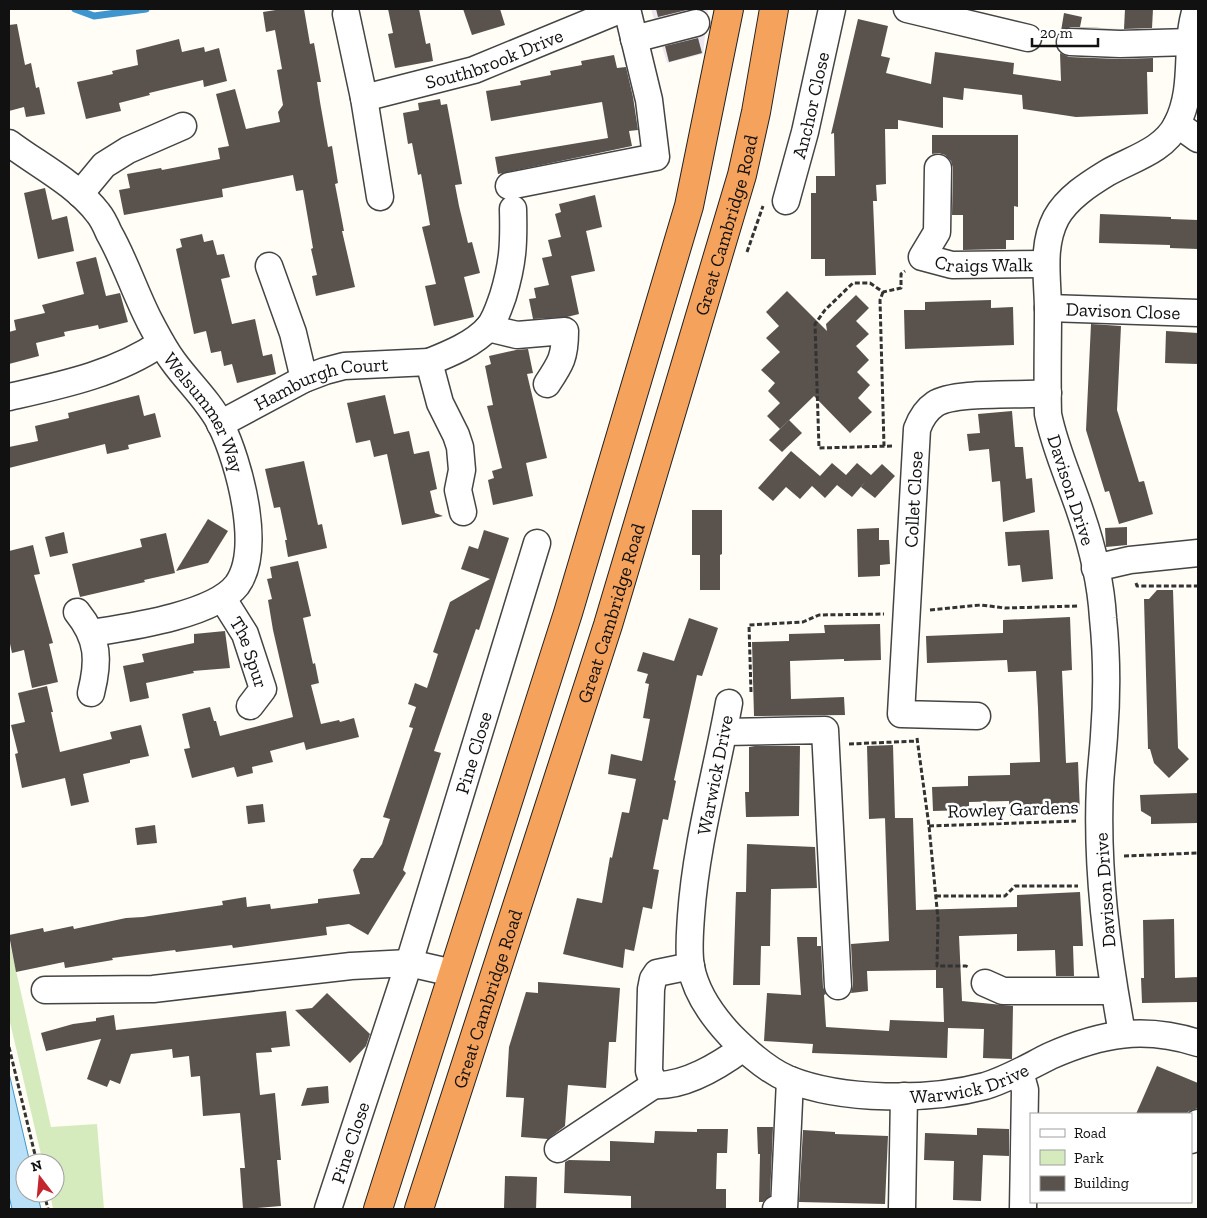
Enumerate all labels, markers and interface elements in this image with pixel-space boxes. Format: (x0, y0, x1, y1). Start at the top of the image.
scale bar (1032, 15, 1098, 47)
street label: Southbrook Drive (423, 23, 566, 93)
text: 20 m (1040, 24, 1073, 42)
street label: Anchor Close (787, 50, 834, 161)
street label: Great Cambridge Road (689, 132, 762, 318)
street label: Craigs Walk (932, 249, 1033, 277)
street label: Davison Close (1065, 297, 1181, 324)
street label: Welsummer Way (159, 348, 249, 475)
street label: Hamburgh Court (250, 352, 389, 415)
street label: Davison Drive (1042, 432, 1100, 548)
street label: Collet Close (899, 450, 927, 548)
street label: Great Cambridge Road (572, 520, 649, 706)
street label: The Spur (225, 612, 273, 691)
street label: Pine Close (450, 709, 497, 796)
street label: Warwick Drive (692, 713, 738, 837)
street label: Rowley Gardens (947, 795, 1079, 823)
street label: Davison Drive (1090, 832, 1120, 948)
street label: Great Cambridge Road (447, 906, 527, 1091)
street label: Warwick Drive (909, 1058, 1032, 1108)
street label: Pine Close (326, 1099, 374, 1186)
legend (1030, 1113, 1192, 1203)
text: Road (1074, 1124, 1107, 1142)
text: Park (1074, 1149, 1104, 1167)
north arrow (15, 1153, 65, 1203)
text: N (29, 1156, 44, 1176)
text: Building (1074, 1174, 1129, 1192)

